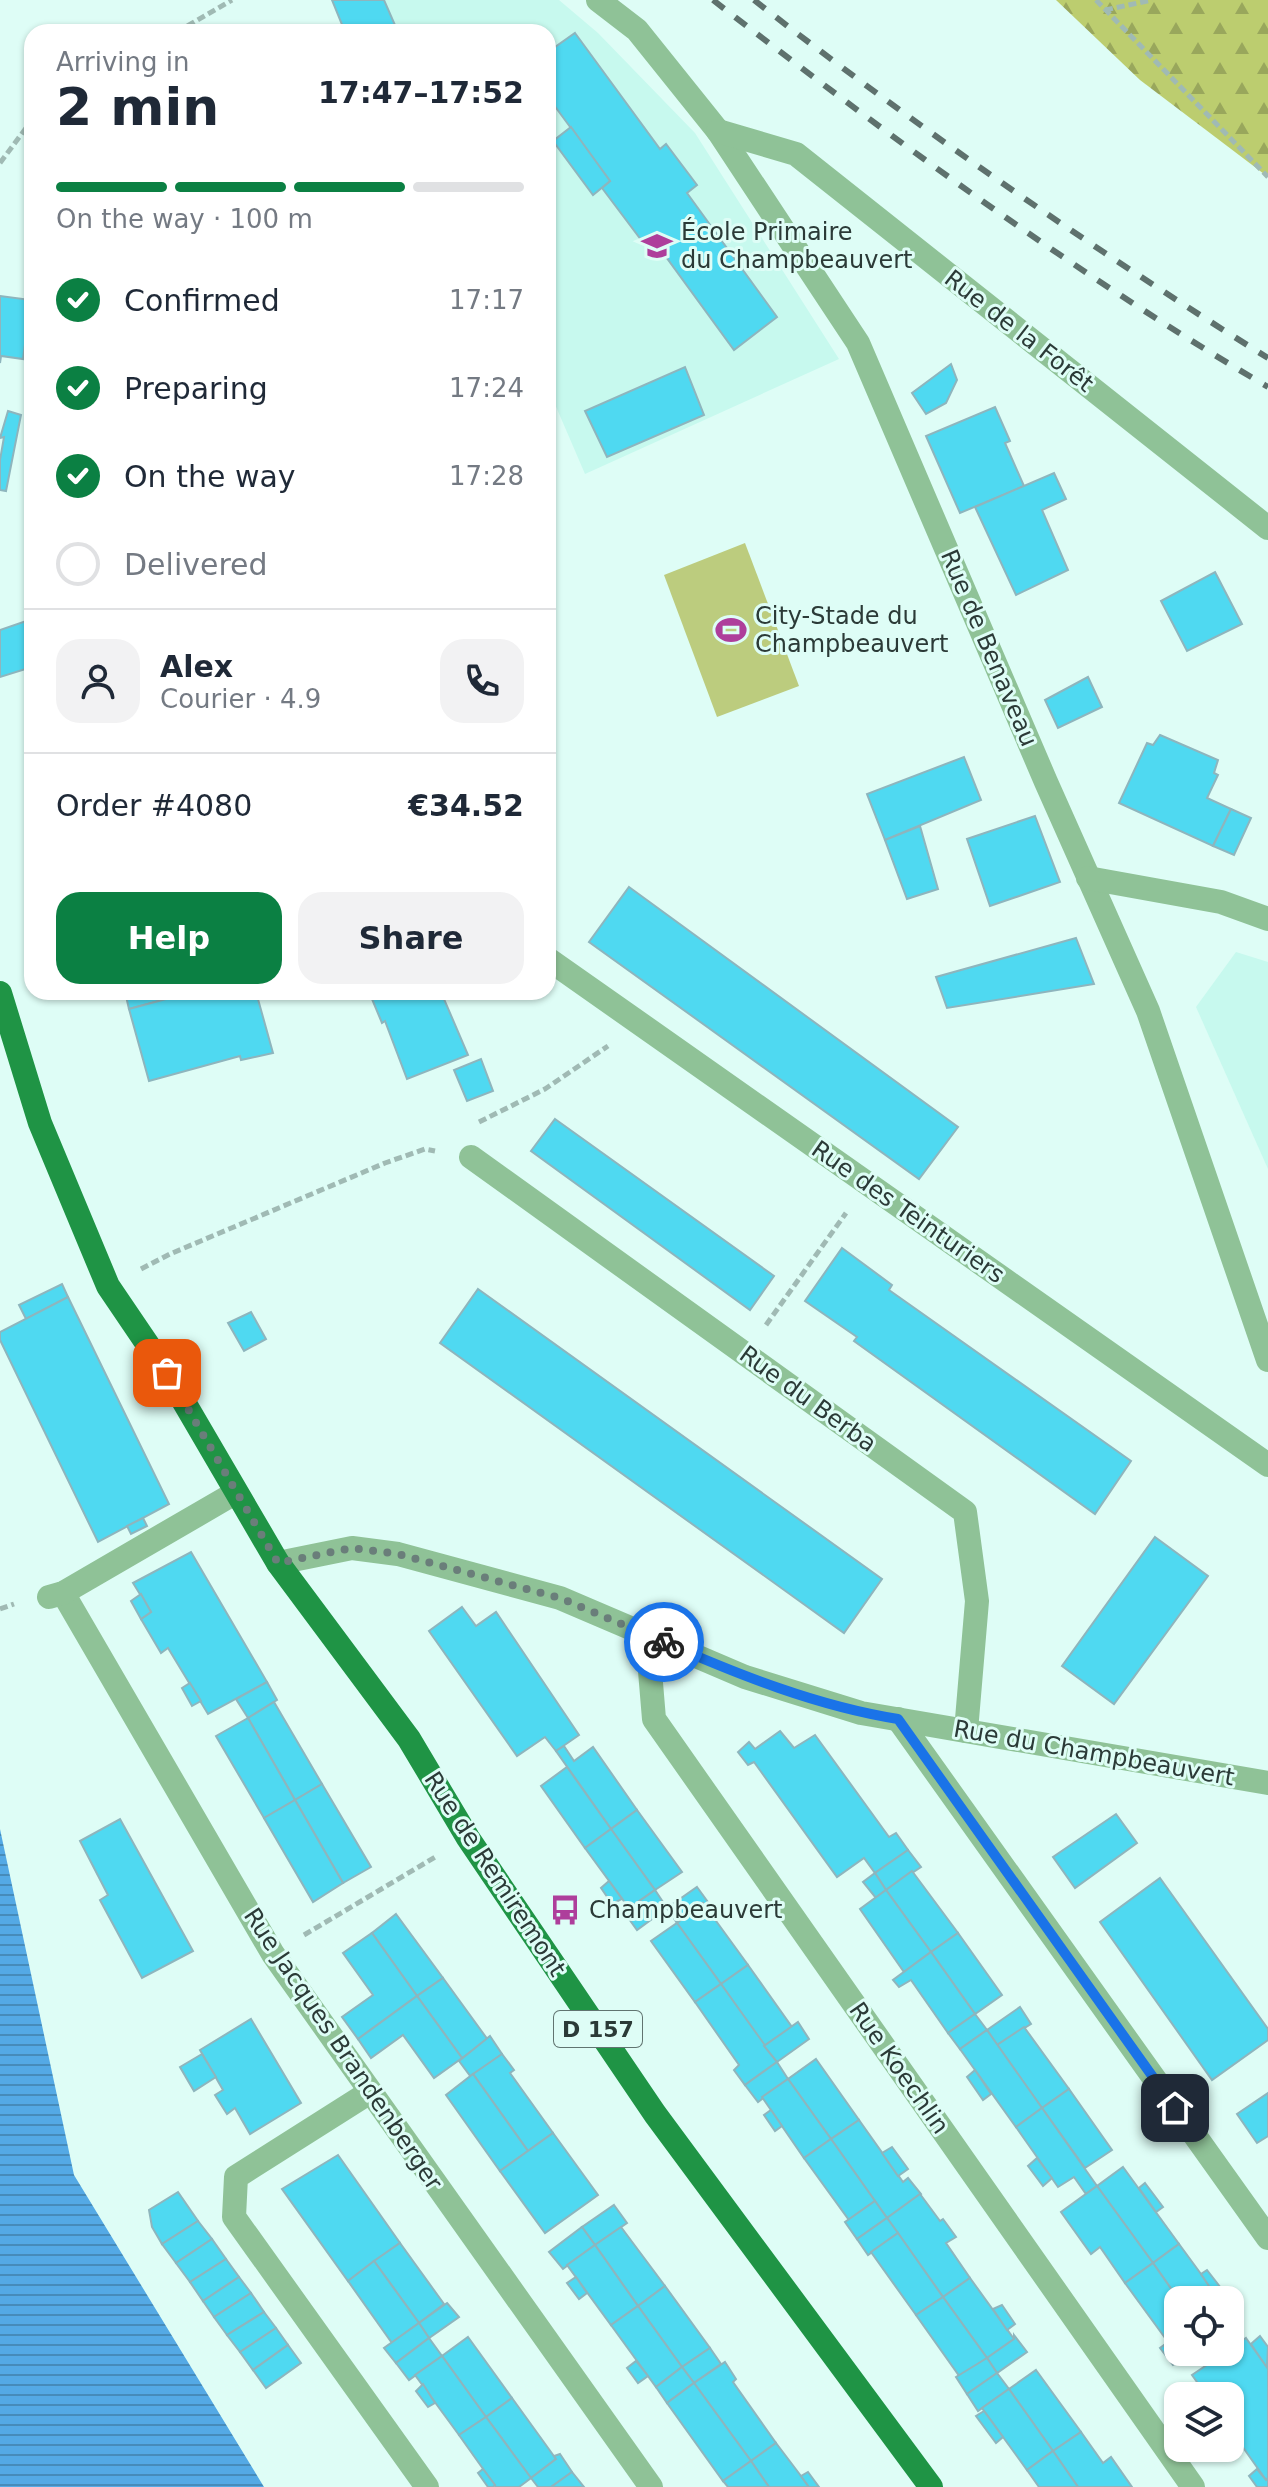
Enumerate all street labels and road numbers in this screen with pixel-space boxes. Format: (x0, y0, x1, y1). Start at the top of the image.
street label: Rue de la Forêt (939, 264, 1099, 398)
street label: Rue de Benaveau (935, 545, 1043, 751)
street label: Rue des Teinturiers (806, 1135, 1010, 1289)
street label: Rue du Berba (734, 1340, 882, 1458)
street label: Rue du Champbeauvert (951, 1714, 1237, 1792)
street label: Rue de Remiremont (418, 1767, 572, 1981)
street label: Rue Jacques Brandenberger (238, 1903, 448, 2196)
street label: Rue Koechlin (843, 1997, 955, 2139)
road number: D 157 (554, 2011, 642, 2047)

